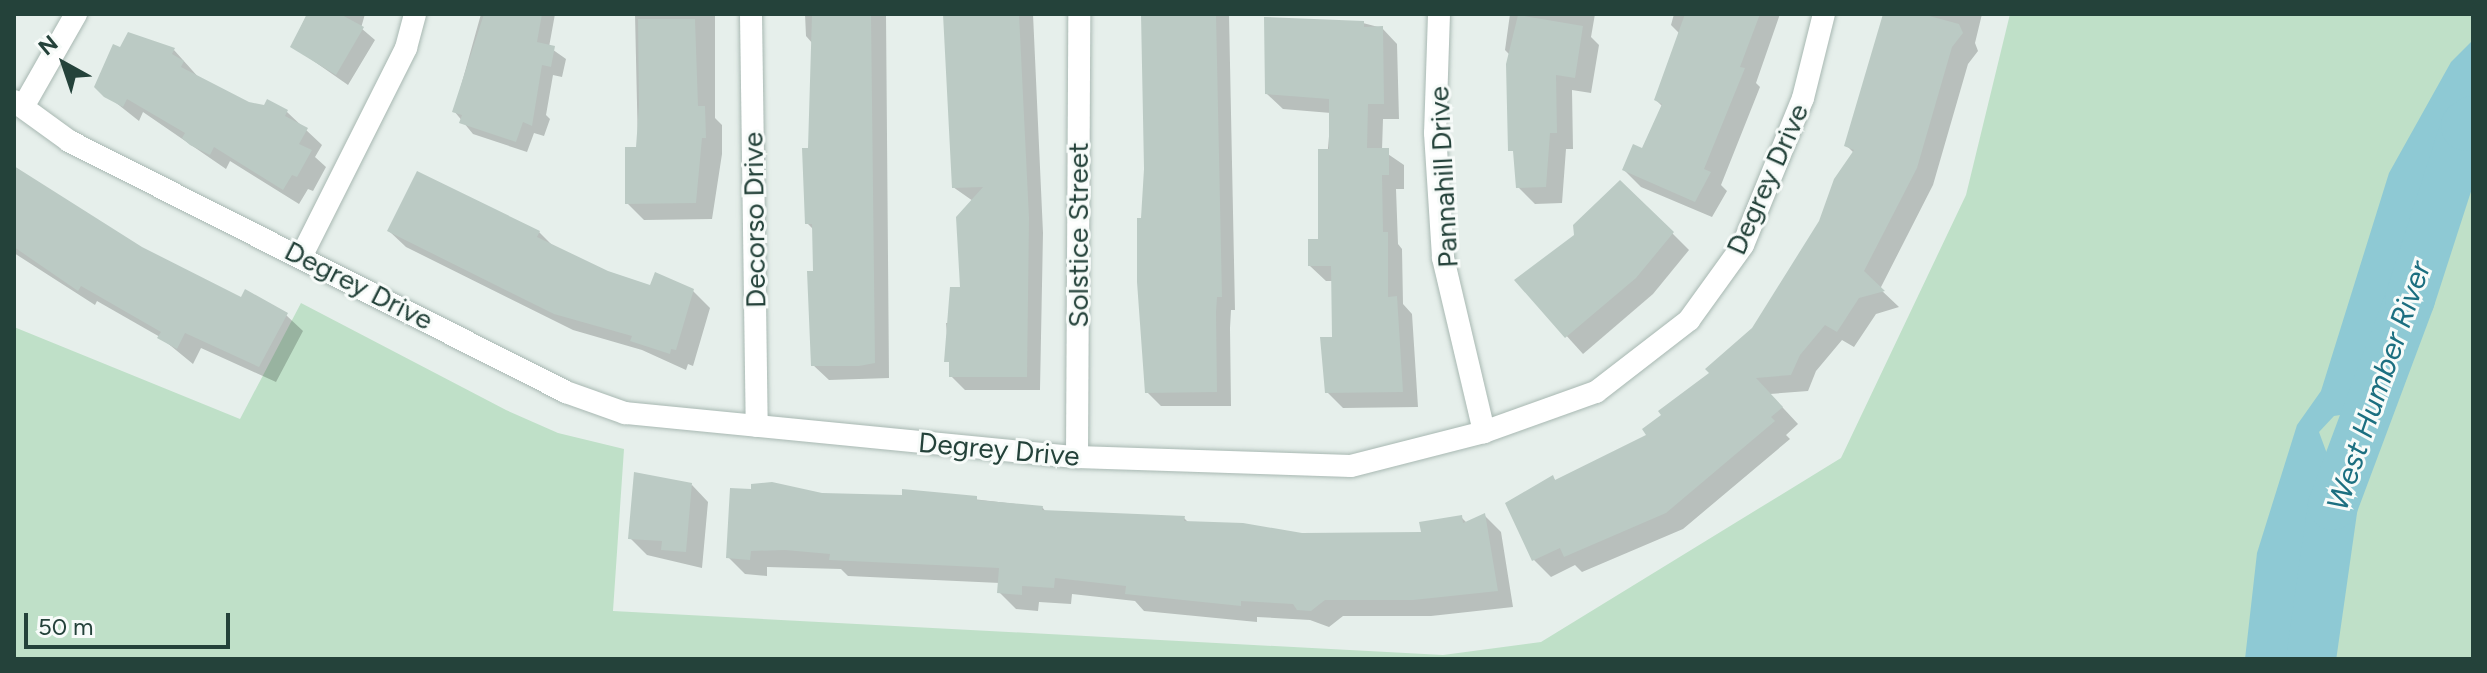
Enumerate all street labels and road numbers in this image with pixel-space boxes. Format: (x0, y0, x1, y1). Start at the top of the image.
street label: Pannahill Drive (1421, 85, 1465, 269)
street label: Degrey Drive (1719, 98, 1815, 260)
street label: Decorso Drive (736, 132, 772, 308)
street label: Solstice Street (1061, 142, 1095, 328)
street label: Degrey Drive (279, 233, 439, 337)
street label: Degrey Drive (917, 425, 1081, 473)

